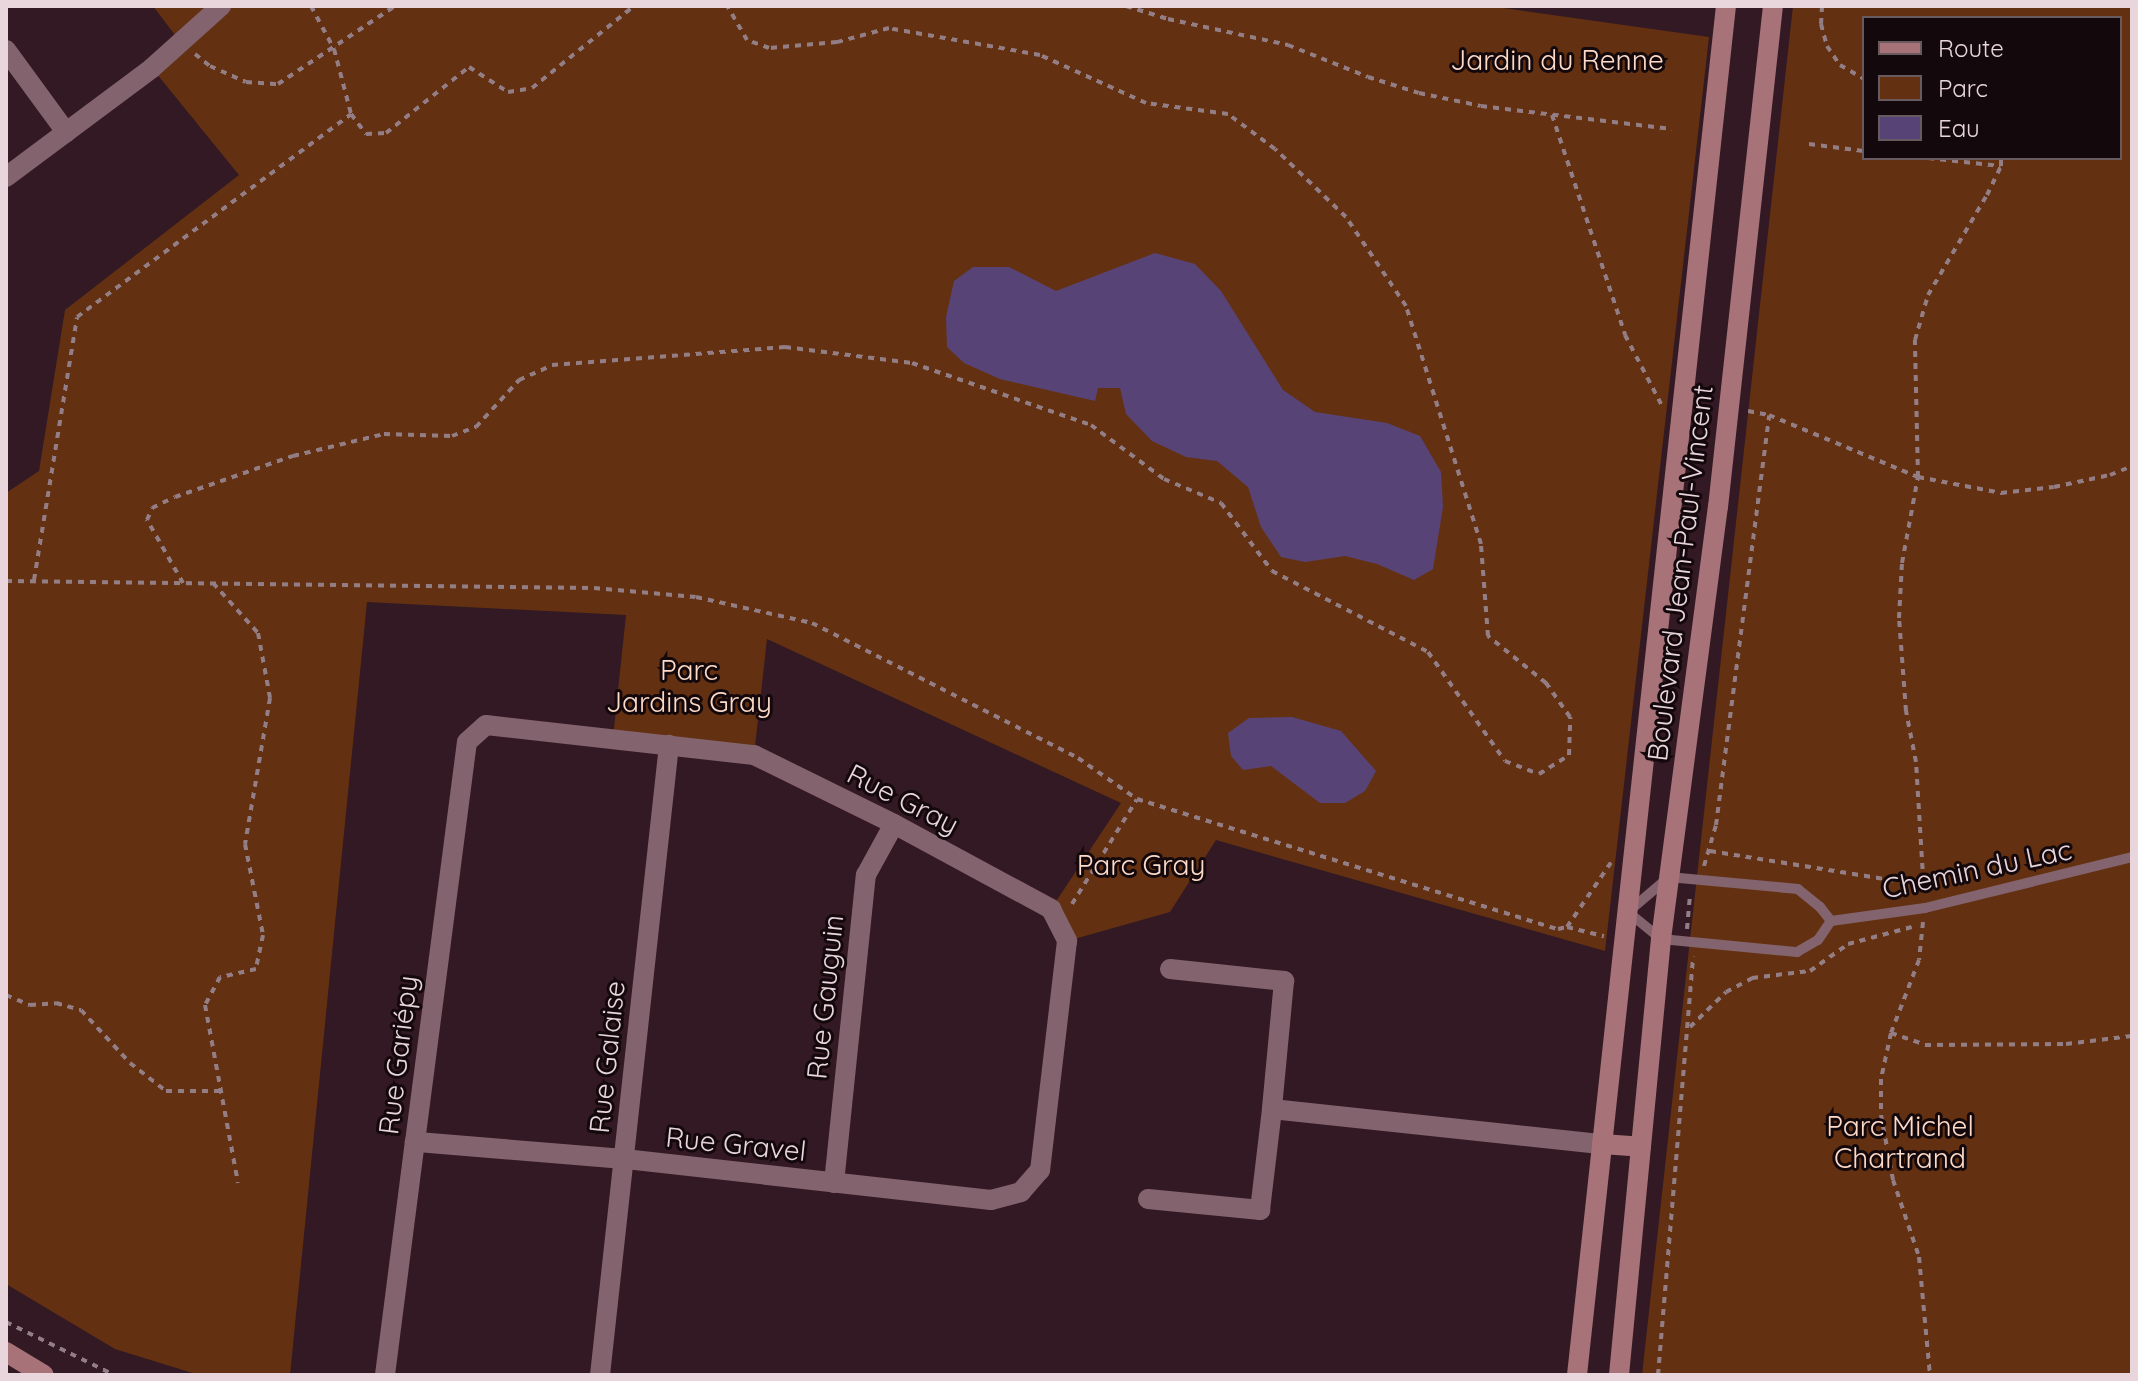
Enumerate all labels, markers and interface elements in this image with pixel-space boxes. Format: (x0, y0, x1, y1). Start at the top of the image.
legend (1862, 16, 2122, 160)
text: Route (1938, 33, 2004, 63)
park label: Jardin du Renne (1450, 43, 1664, 77)
text: Parc (1938, 73, 1988, 103)
text: Eau (1938, 113, 1980, 143)
street label: Boulevard Jean-Paul-Vincent (1640, 383, 1720, 763)
park label: Parc Jardins Gray (606, 653, 772, 719)
street label: Rue Gray (842, 757, 964, 841)
street label: Chemin du Lac (1879, 833, 2075, 905)
park label: Parc Gray (1077, 848, 1205, 882)
street label: Rue Gauguin (800, 913, 850, 1081)
street label: Rue Gariépy (372, 973, 424, 1137)
street label: Rue Galaise (582, 979, 632, 1135)
park label: Parc Michel Chartrand (1826, 1109, 1974, 1175)
street label: Rue Gravel (664, 1120, 808, 1168)

